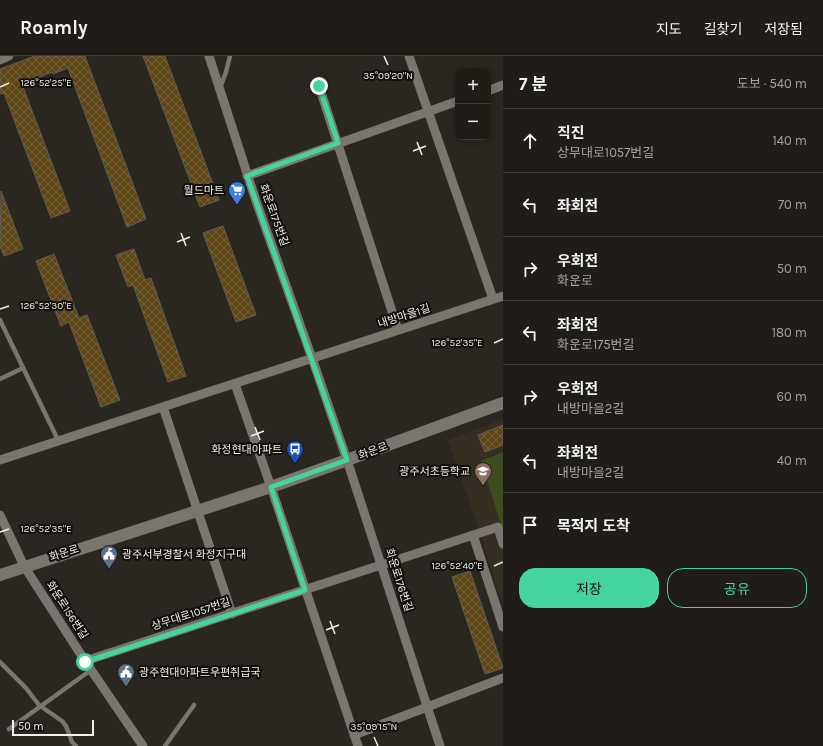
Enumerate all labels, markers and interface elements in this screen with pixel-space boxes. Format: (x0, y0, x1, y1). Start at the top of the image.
text: Roamly (20, 17, 87, 39)
text: 지도 (656, 21, 682, 38)
text: 길찾기 (704, 21, 742, 38)
text: 저장됨 (764, 21, 803, 38)
map controls (455, 68, 491, 140)
button: + (455, 68, 491, 104)
text: 35°09'20"N (363, 70, 413, 82)
text: 7 분 (519, 74, 547, 94)
text: 도보 · 540 m (737, 76, 807, 91)
text: 126°52'25"E (20, 77, 72, 89)
route end (310, 77, 328, 95)
button: − (455, 104, 491, 140)
text: 직진 (557, 124, 585, 142)
icon: ahead (519, 130, 541, 152)
text: 140 m (772, 133, 807, 148)
text: 상무대로1057번길 (557, 145, 654, 160)
supermarket icon: 월드마트 (227, 180, 247, 205)
street label: 화운로175번길 (257, 182, 291, 248)
place label: 월드마트 (184, 184, 224, 197)
icon: left (519, 194, 541, 216)
text: 좌회전 (557, 197, 598, 215)
text: 70 m (778, 197, 807, 212)
text: 우회전 (557, 252, 598, 270)
icon: right (519, 258, 541, 280)
text: 50 m (777, 261, 807, 276)
text: 화운로 (557, 273, 593, 288)
text: 126°52'30"E (20, 300, 72, 312)
street label: 내방마을1길 (376, 301, 432, 331)
text: 좌회전 (557, 316, 598, 334)
icon: left (519, 322, 541, 344)
text: 180 m (772, 325, 807, 340)
text: 126°52'35"E (431, 337, 483, 349)
text: 화운로175번길 (557, 337, 635, 352)
text: 우회전 (557, 380, 598, 398)
icon: right (519, 386, 541, 408)
text: 60 m (777, 389, 807, 404)
text: 내방마을2길 (557, 401, 624, 416)
bus stop icon: 화정현대아파트 (285, 439, 305, 464)
street label: 화운로 (357, 440, 389, 462)
place label: 화정현대아파트 (211, 443, 282, 456)
text: 좌회전 (557, 444, 598, 462)
icon: left (519, 450, 541, 472)
text: 40 m (777, 453, 807, 468)
school or university icon: 광주서초등학교 (473, 461, 493, 486)
place label: 광주서초등학교 (399, 465, 470, 478)
text: 내방마을2길 (557, 465, 624, 480)
icon: arrive (519, 514, 541, 536)
text: 목적지 도착 (557, 517, 630, 535)
text: 126°52'35"E (20, 523, 72, 535)
street label: 화운로 (48, 542, 80, 564)
public building icon: 광주서부경찰서 화정지구대 (99, 544, 119, 569)
street label: 화운로176번길 (383, 547, 415, 613)
place label: 광주서부경찰서 화정지구대 (122, 548, 246, 561)
text: 126°52'40"E (431, 560, 483, 572)
button: 저장 (519, 568, 659, 608)
button: 공유 (667, 568, 807, 608)
street label: 화운로156번길 (43, 578, 91, 642)
street label: 상무대로1057번길 (150, 595, 232, 633)
route start (76, 653, 94, 671)
public building icon: 광주현대아파트우편취급국 (116, 662, 136, 687)
place label: 광주현대아파트우편취급국 (139, 666, 260, 679)
scale bar (12, 718, 94, 737)
text: 50 m (18, 720, 44, 733)
text: 35°09'15"N (351, 721, 397, 733)

